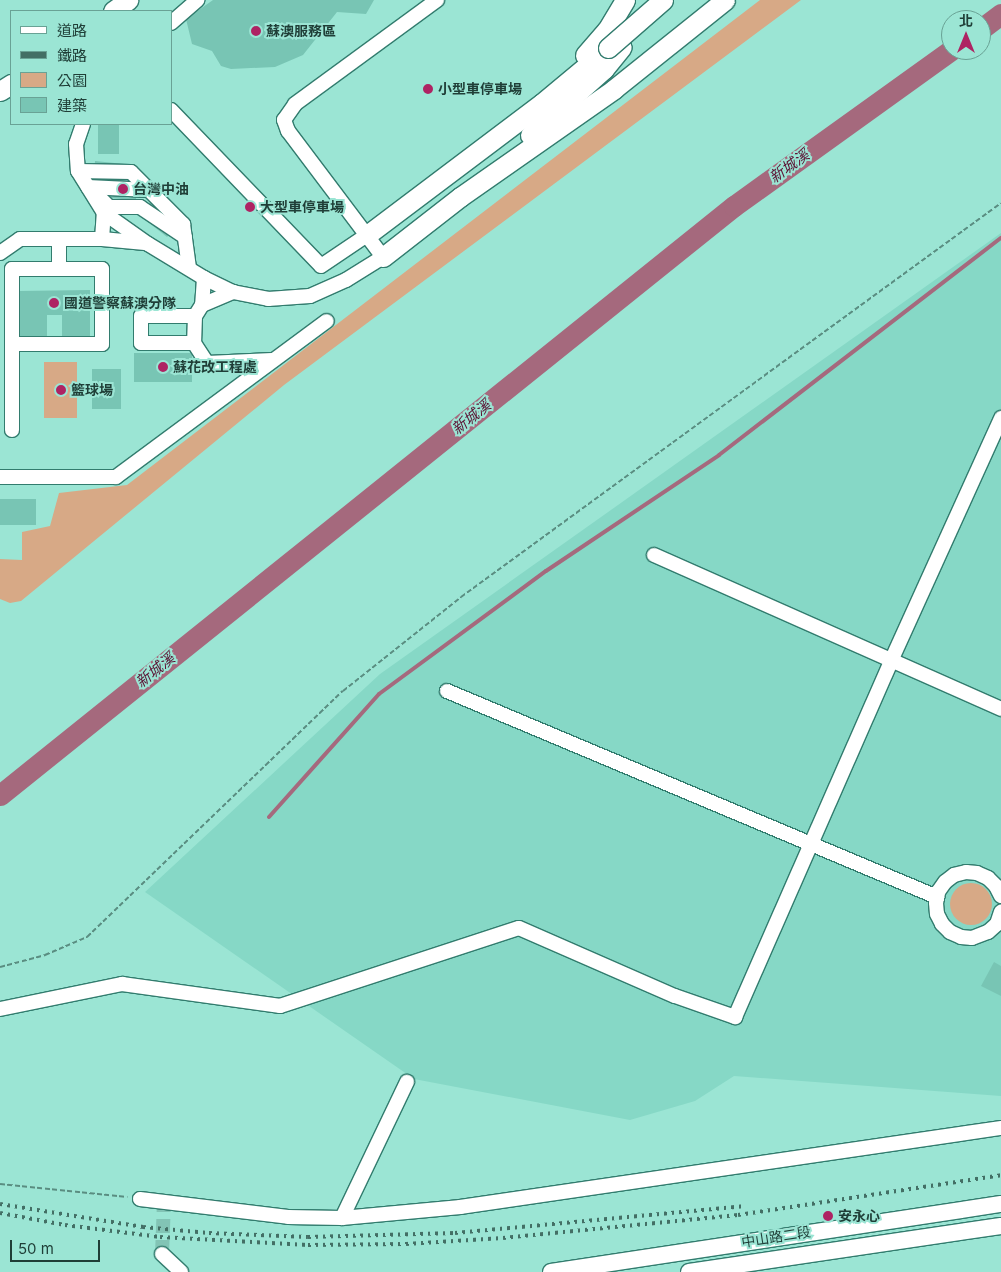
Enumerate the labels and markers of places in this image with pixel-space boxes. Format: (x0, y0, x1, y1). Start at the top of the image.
place label: 蘇澳服務區 (266, 23, 336, 39)
marker: 蘇澳服務區 (250, 25, 262, 37)
place label: 小型車停車場 (438, 81, 522, 97)
marker: 小型車停車場 (422, 83, 434, 95)
place label: 台灣中油 (133, 181, 189, 197)
marker: 台灣中油 (117, 183, 129, 195)
place label: 大型車停車場 (260, 199, 344, 215)
marker: 大型車停車場 (244, 201, 256, 213)
place label: 國道警察蘇澳分隊 (64, 295, 176, 311)
marker: 國道警察蘇澳分隊 (48, 297, 60, 309)
place label: 蘇花改工程處 (173, 359, 257, 375)
marker: 蘇花改工程處 (157, 361, 169, 373)
place label: 籃球場 (71, 382, 113, 398)
marker: 籃球場 (55, 384, 67, 396)
place label: 安永心 (838, 1208, 880, 1224)
marker: 安永心 (822, 1210, 834, 1222)

